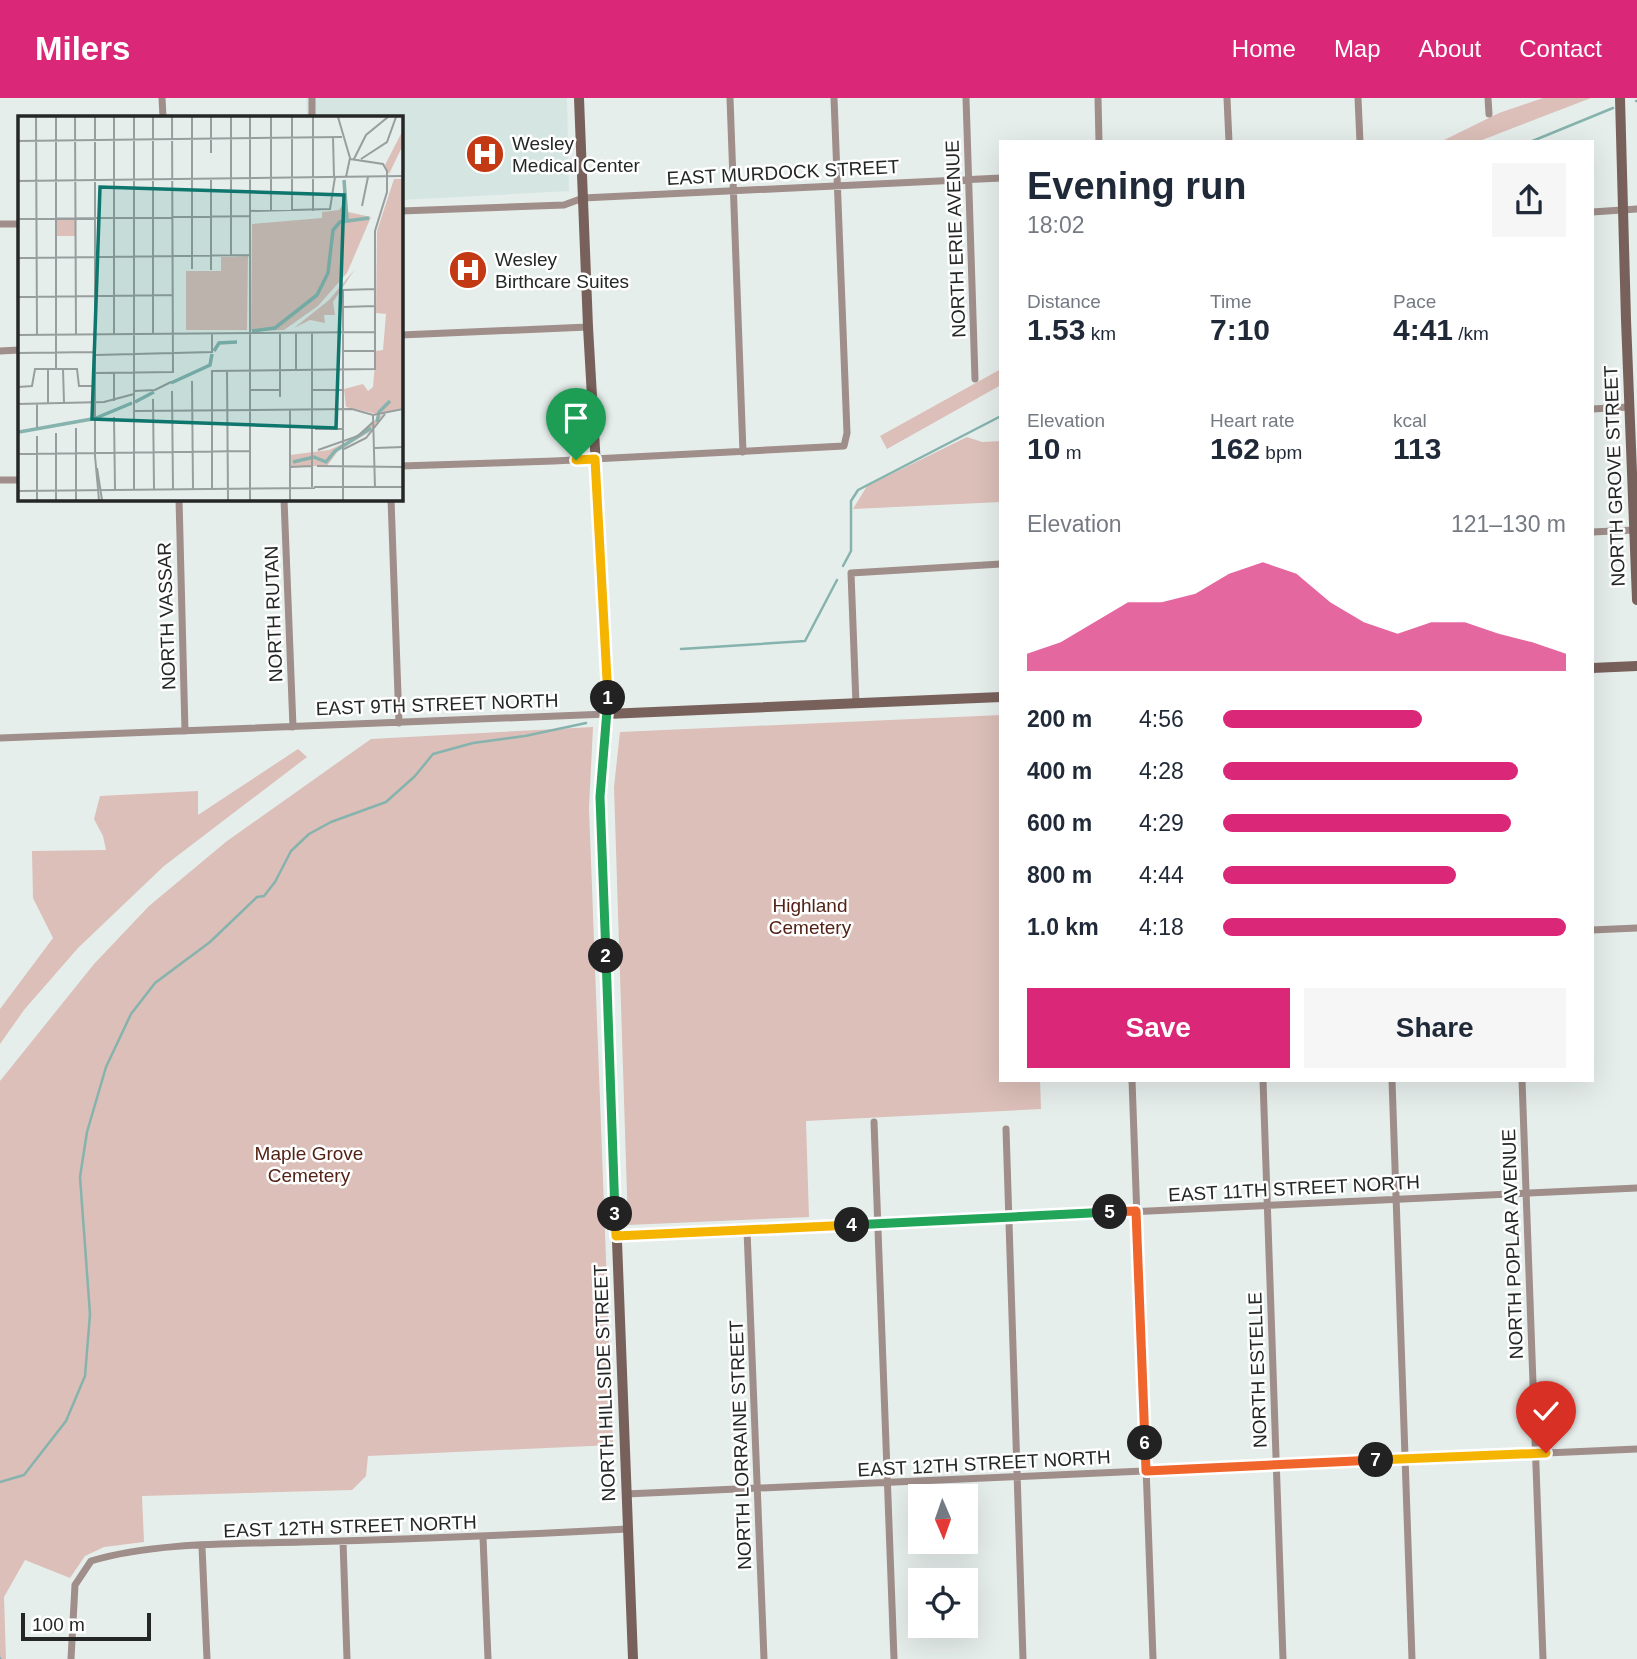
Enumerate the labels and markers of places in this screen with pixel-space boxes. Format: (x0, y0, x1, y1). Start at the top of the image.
hospital icon: Wesley Medical Center (464, 133, 506, 175)
place label: Wesley Medical Center (512, 133, 640, 176)
hospital icon: Wesley Birthcare Suites (447, 249, 489, 291)
place label: Wesley Birthcare Suites (495, 249, 629, 292)
pin (546, 388, 606, 460)
pin: 1 (590, 680, 626, 716)
pin: 2 (588, 938, 624, 974)
pin: 5 (1092, 1194, 1128, 1230)
pin: 3 (598, 1196, 632, 1232)
pin: 4 (834, 1208, 870, 1242)
pin (1516, 1381, 1576, 1453)
pin: 6 (1128, 1426, 1162, 1460)
pin: 7 (1358, 1442, 1394, 1478)

